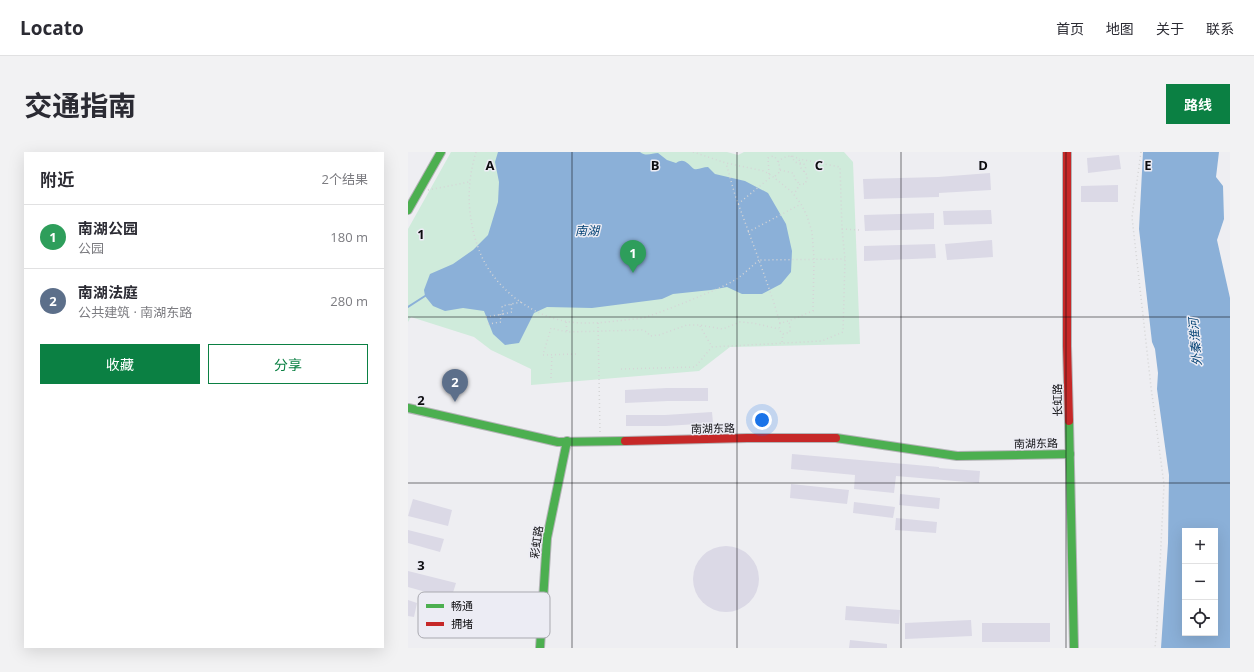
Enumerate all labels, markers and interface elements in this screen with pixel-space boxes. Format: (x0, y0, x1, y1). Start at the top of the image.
text: Locato (20, 15, 84, 41)
text: 首页 (1056, 19, 1084, 38)
text: 地图 (1106, 19, 1134, 38)
text: 关于 (1156, 19, 1184, 38)
text: 联系 (1206, 19, 1234, 38)
button: 路线 (1166, 84, 1230, 124)
text: 交通指南 (24, 86, 136, 124)
text: A (486, 156, 495, 174)
text: B (651, 156, 660, 174)
text: C (815, 156, 823, 174)
text: D (978, 156, 988, 174)
text: E (1144, 156, 1152, 174)
text: 附近 (40, 168, 74, 191)
text: 2个结果 (322, 170, 368, 188)
text: 南湖公园 (78, 218, 138, 238)
water label: 南湖 (575, 222, 601, 239)
text: 1 (417, 225, 425, 243)
text: 1 (49, 228, 57, 246)
text: 180 m (330, 228, 368, 246)
text: 公园 (78, 239, 104, 257)
pin: 1 (620, 240, 646, 273)
text: 南湖法庭 (78, 282, 138, 302)
text: 2 (49, 292, 57, 310)
text: 280 m (330, 292, 368, 310)
text: 公共建筑 · 南湖东路 (78, 303, 192, 321)
water label: 外秦淮河 (1184, 315, 1206, 367)
button: 收藏 (40, 344, 200, 384)
button: 分享 (208, 344, 368, 384)
pin: 2 (442, 369, 468, 402)
street label: 长虹路 (1049, 383, 1065, 417)
text: 2 (417, 391, 425, 409)
your location (752, 410, 772, 430)
street label: 南湖东路 (691, 420, 735, 436)
street label: 南湖东路 (1014, 435, 1058, 451)
street label: 彩虹路 (526, 525, 546, 559)
map controls (1182, 528, 1218, 636)
button: + (1182, 528, 1218, 564)
text: 3 (417, 556, 425, 574)
button: − (1182, 564, 1218, 600)
legend (418, 592, 550, 638)
text: 畅通 (451, 598, 473, 613)
button: locate (1182, 600, 1218, 636)
text: 拥堵 (451, 616, 473, 631)

